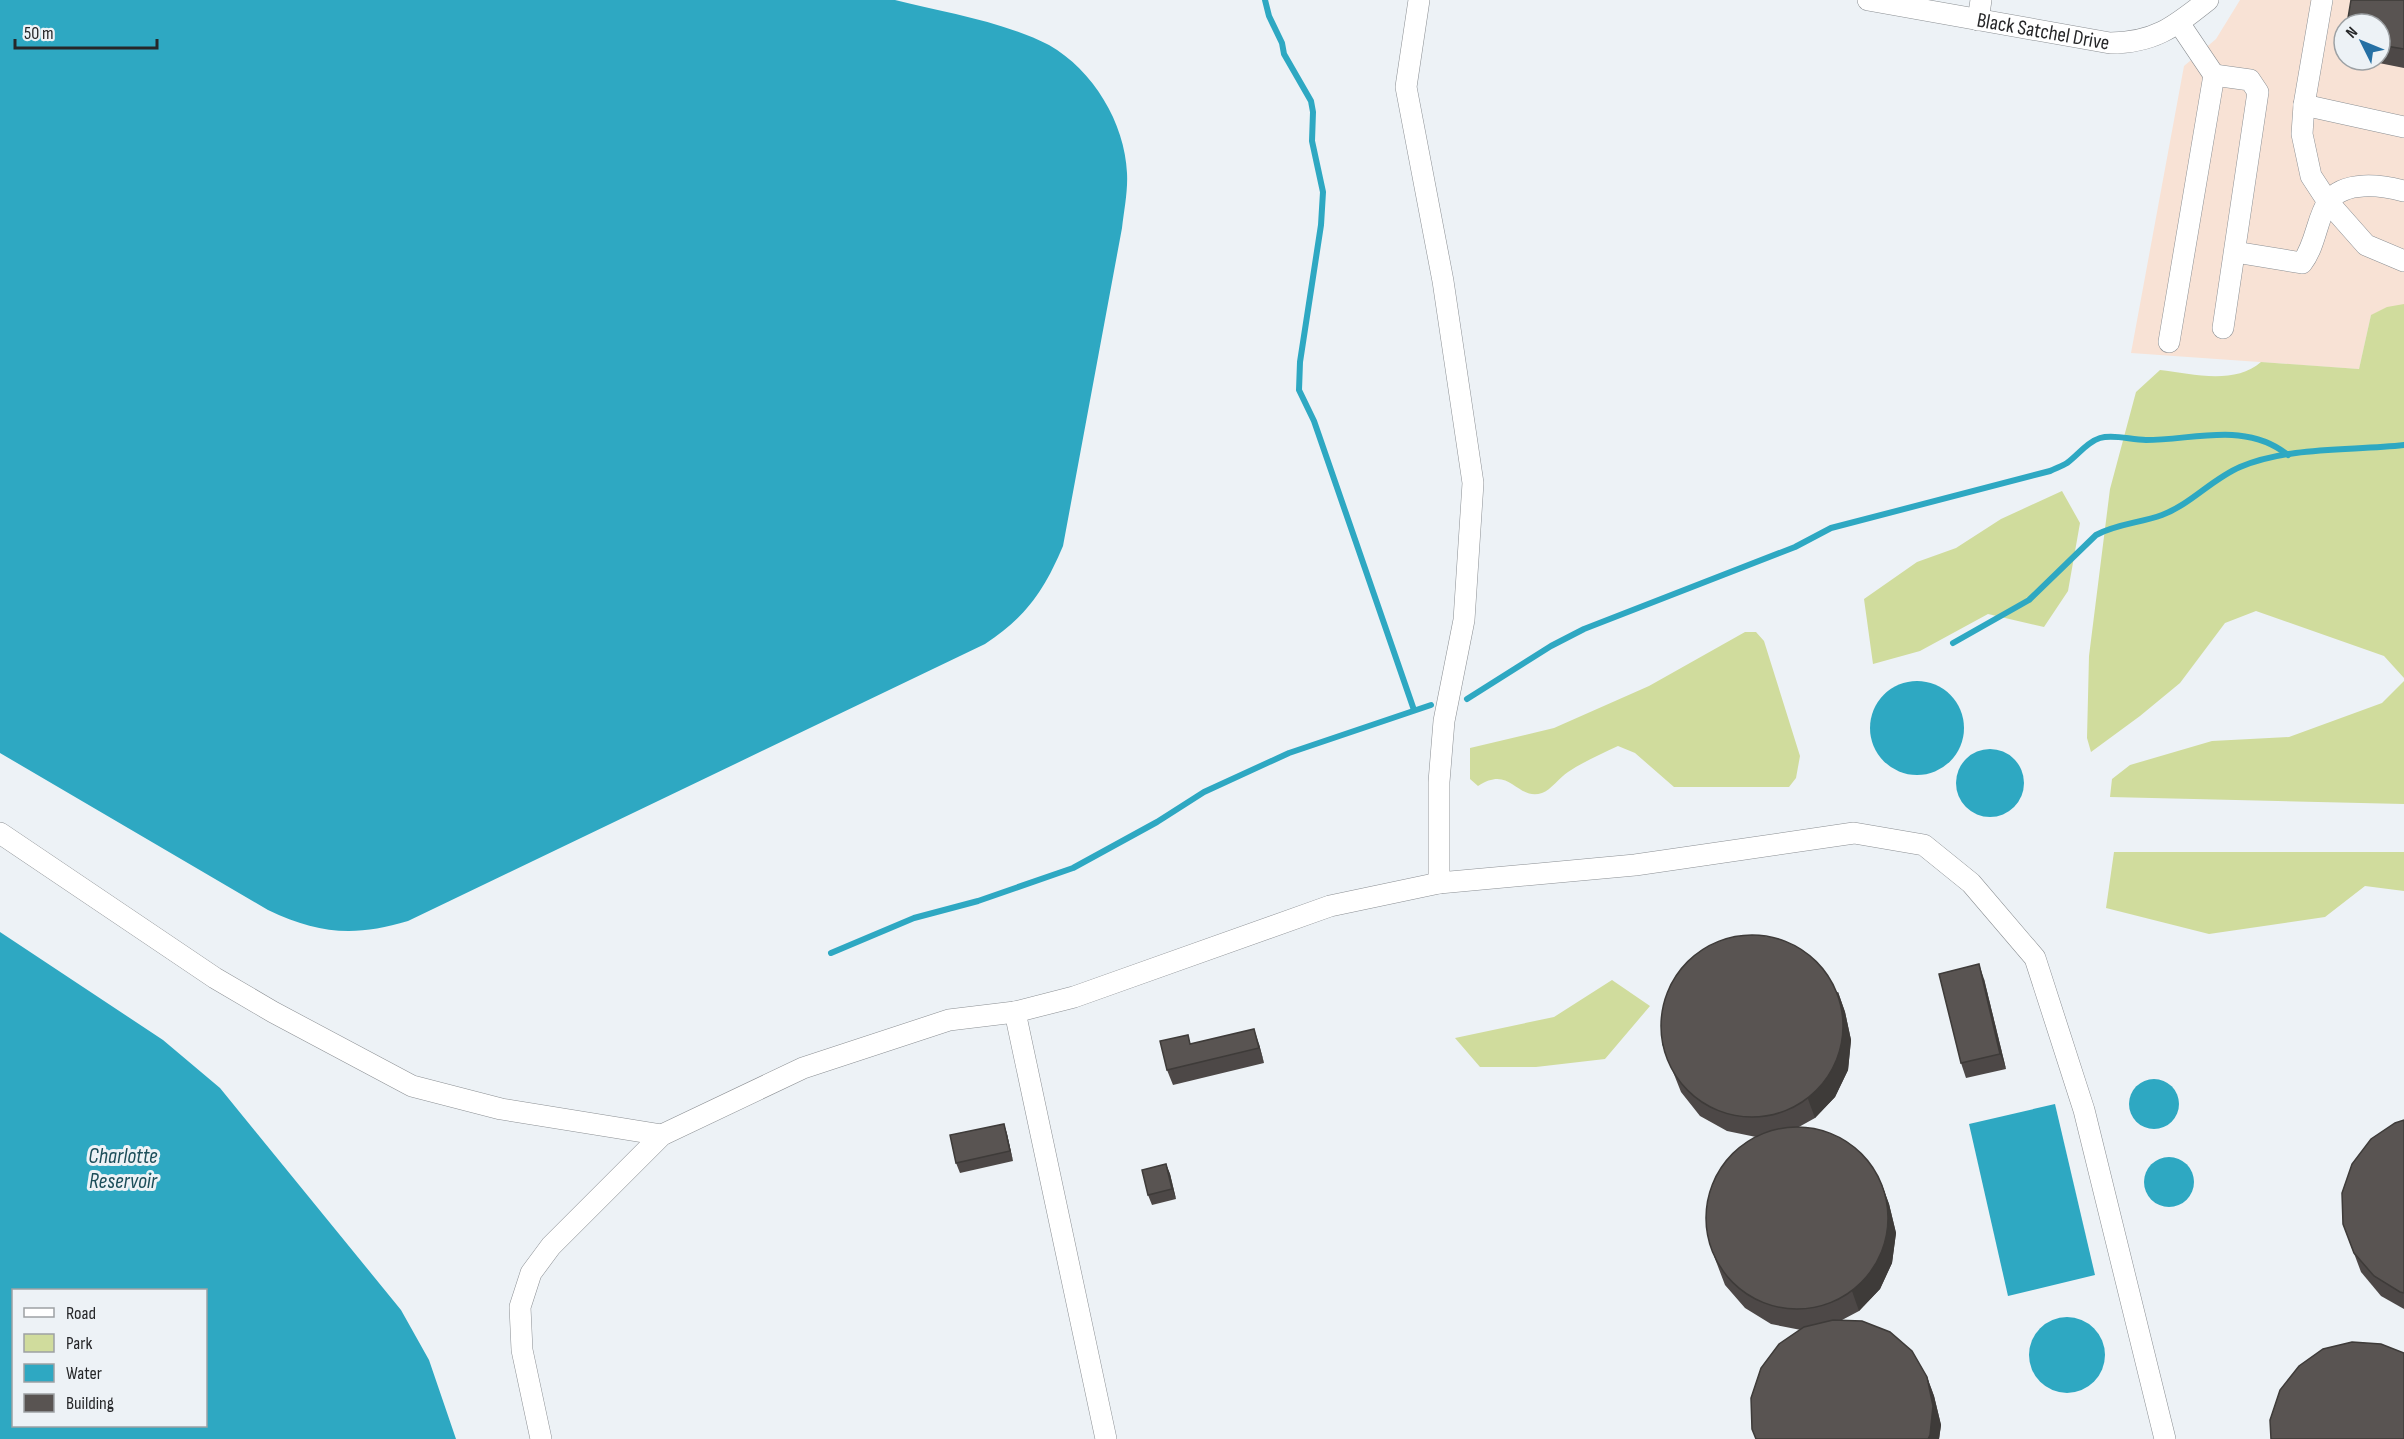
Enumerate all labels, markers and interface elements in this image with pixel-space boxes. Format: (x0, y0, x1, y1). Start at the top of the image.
street label: Black Satchel Drive (1975, 8, 2111, 56)
scale bar (15, 12, 158, 50)
north arrow (2332, 12, 2392, 72)
text: 50 m (24, 23, 54, 44)
text: N (2342, 23, 2362, 42)
water label: Charlotte Reservoir (88, 1143, 158, 1195)
legend (12, 1289, 207, 1427)
text: Road (66, 1303, 96, 1324)
text: Park (66, 1333, 92, 1354)
text: Water (66, 1363, 102, 1384)
text: Building (66, 1393, 114, 1414)

